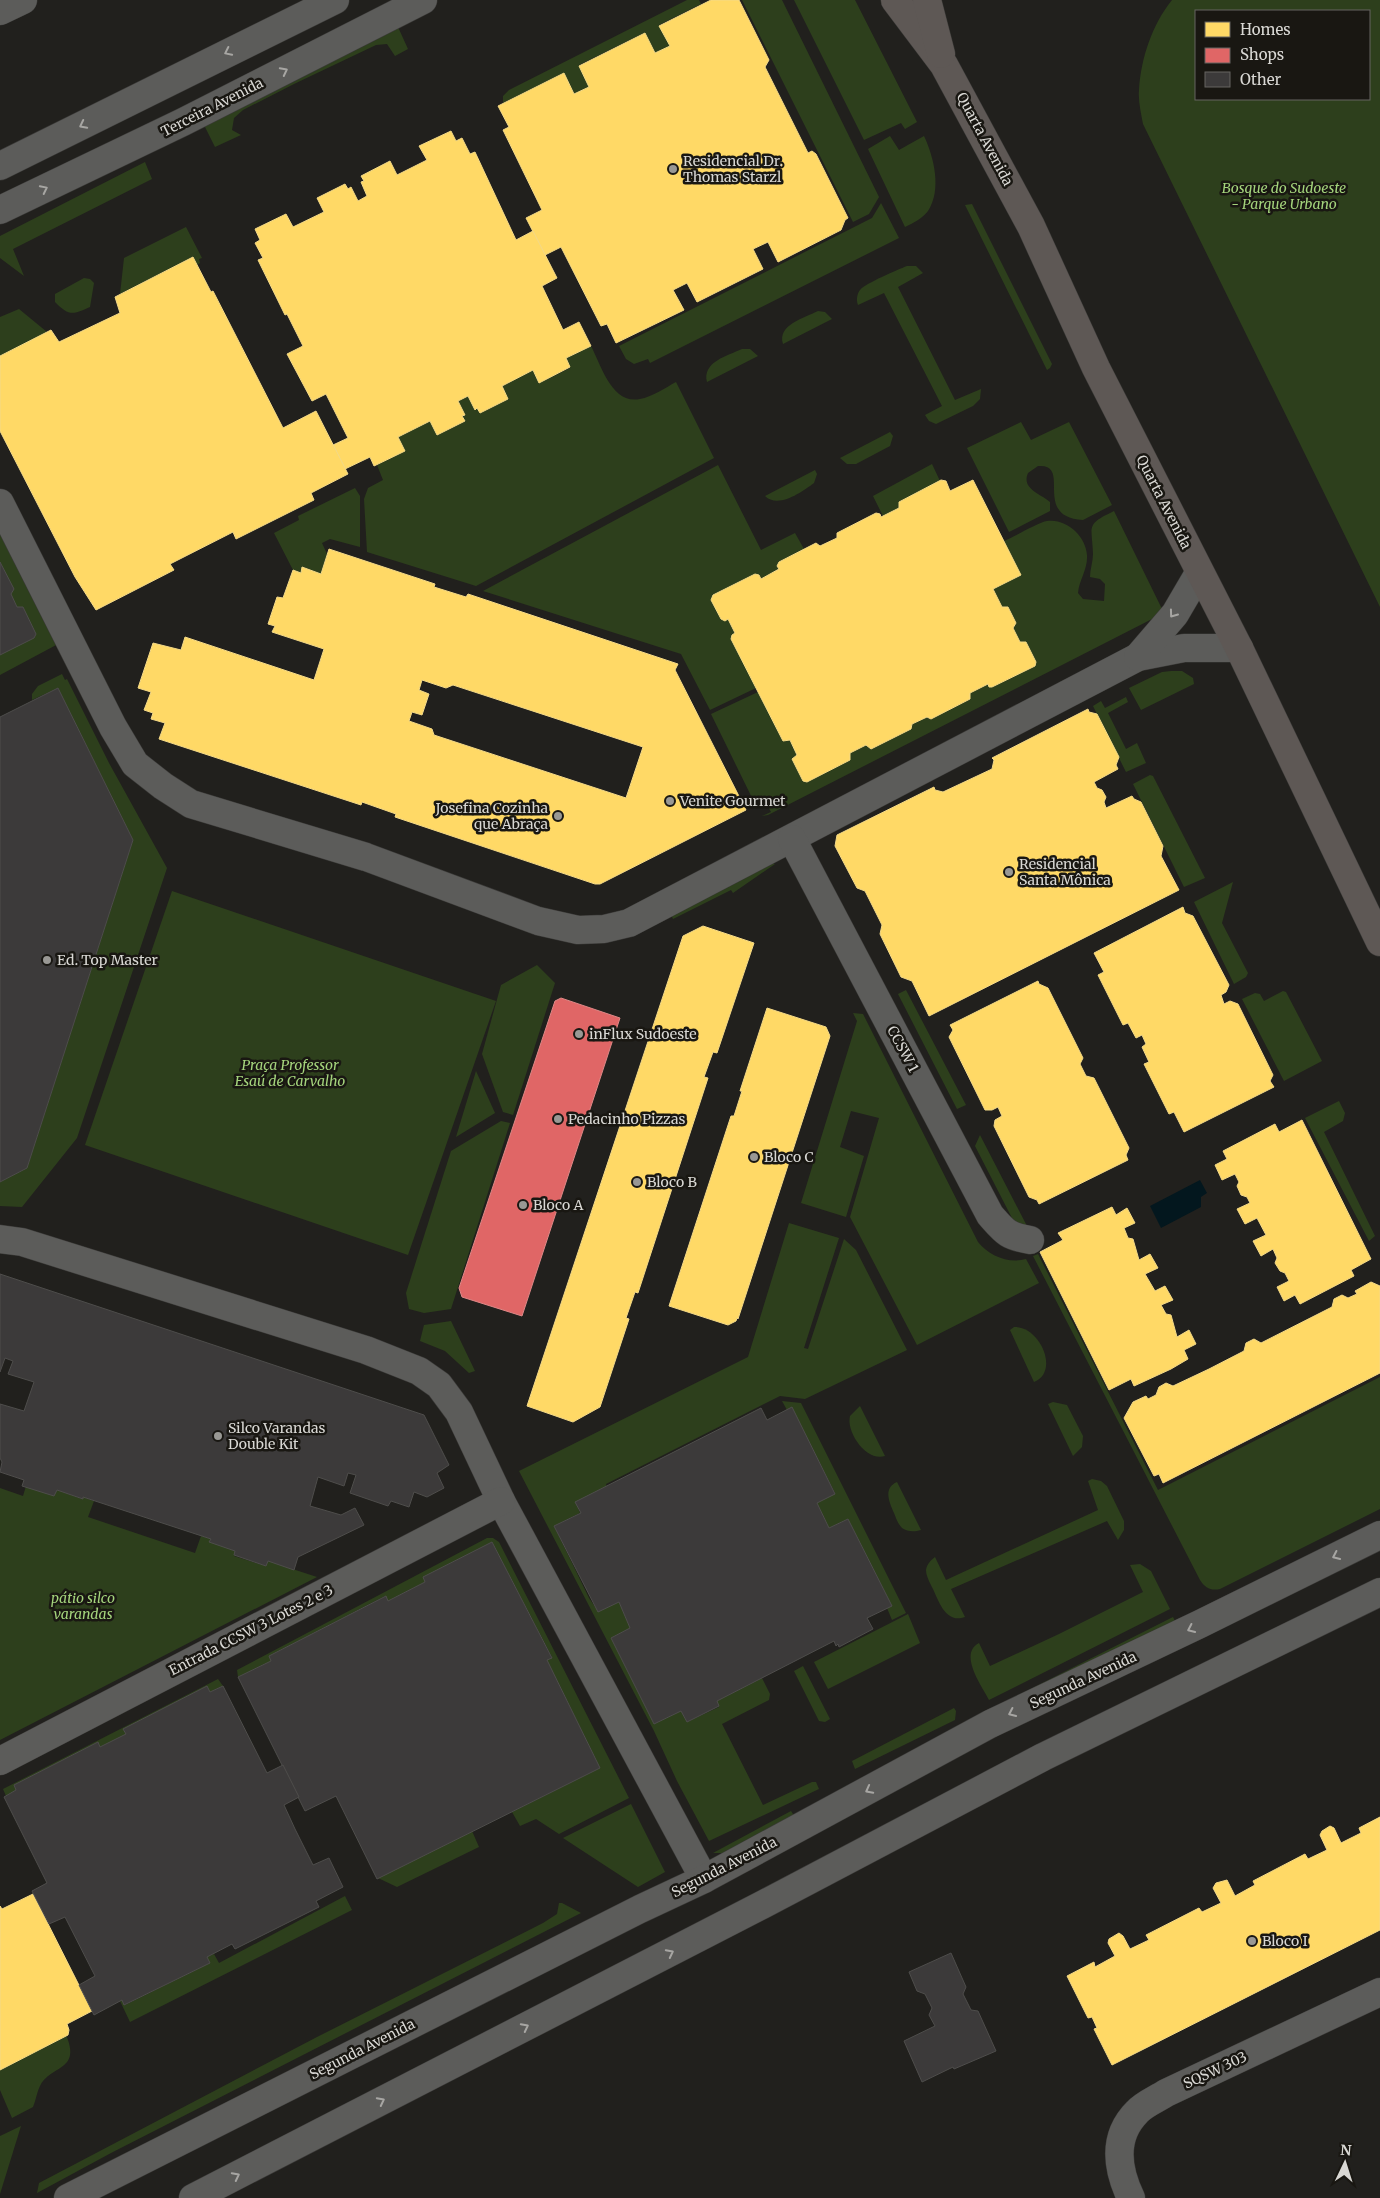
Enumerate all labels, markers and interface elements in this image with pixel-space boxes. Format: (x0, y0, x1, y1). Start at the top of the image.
legend (1195, 10, 1370, 100)
text: Homes (1240, 20, 1291, 39)
text: Shops (1240, 45, 1284, 64)
one-way arrow (224, 46, 233, 56)
one-way arrow (279, 67, 288, 77)
text: Other (1240, 70, 1282, 89)
street label: Terceira Avenida (158, 73, 267, 140)
street label: Quarta Avenida (953, 89, 1017, 189)
one-way arrow (79, 119, 88, 129)
place label: Residencial Dr. Thomas Starzl (683, 152, 783, 186)
marker: Residencial Dr. Thomas Starzl (667, 163, 679, 175)
park label: Bosque do Sudoeste - Parque Urbano (1222, 179, 1346, 213)
one-way arrow (39, 185, 48, 195)
street label: Quarta Avenida (1133, 452, 1196, 553)
one-way arrow (1171, 608, 1179, 617)
place label: Venite Gourmet (679, 792, 786, 810)
marker: Venite Gourmet (664, 795, 676, 807)
place label: Josefina Cozinha que Abraça (435, 799, 548, 833)
marker: Josefina Cozinha que Abraça (552, 810, 564, 822)
place label: Residencial Santa Mônica (1019, 855, 1111, 889)
marker: Residencial Santa Mônica (1003, 866, 1015, 878)
place label: Ed. Top Master (57, 951, 158, 969)
marker: Ed. Top Master (41, 954, 53, 966)
street label: CCSW 1 (883, 1023, 923, 1075)
place label: inFlux Sudoeste (589, 1025, 697, 1043)
marker: inFlux Sudoeste (573, 1028, 585, 1040)
park label: Praça Professor Esaú de Carvalho (235, 1056, 345, 1090)
place label: Pedacinho Pizzas (568, 1110, 686, 1128)
marker: Pedacinho Pizzas (552, 1113, 564, 1125)
place label: Bloco C (764, 1148, 814, 1166)
marker: Bloco C (748, 1151, 760, 1163)
place label: Bloco B (647, 1173, 697, 1191)
marker: Bloco B (631, 1176, 643, 1188)
place label: Bloco A (533, 1196, 584, 1214)
marker: Bloco A (517, 1199, 529, 1211)
place label: Silco Varandas Double Kit (228, 1419, 326, 1453)
marker: Silco Varandas Double Kit (212, 1430, 224, 1442)
one-way arrow (1332, 1550, 1341, 1560)
street label: Entrada CCSW 3 Lotes 2 e 3 (166, 1581, 336, 1679)
park label: pátio silco varandas (51, 1589, 115, 1623)
one-way arrow (1187, 1622, 1196, 1633)
street label: Segunda Avenida (1027, 1647, 1140, 1713)
one-way arrow (1008, 1707, 1017, 1718)
one-way arrow (865, 1783, 874, 1793)
street label: Segunda Avenida (668, 1832, 780, 1901)
place label: Bloco I (1262, 1932, 1308, 1950)
marker: Bloco I (1246, 1935, 1258, 1947)
one-way arrow (665, 1949, 674, 1959)
street label: Segunda Avenida (306, 2014, 418, 2083)
one-way arrow (520, 2023, 529, 2033)
street label: SQSW 303 (1180, 2047, 1250, 2093)
one-way arrow (376, 2097, 385, 2107)
north arrow (1320, 2138, 1370, 2188)
text: N (1340, 2141, 1352, 2159)
one-way arrow (231, 2172, 240, 2182)

